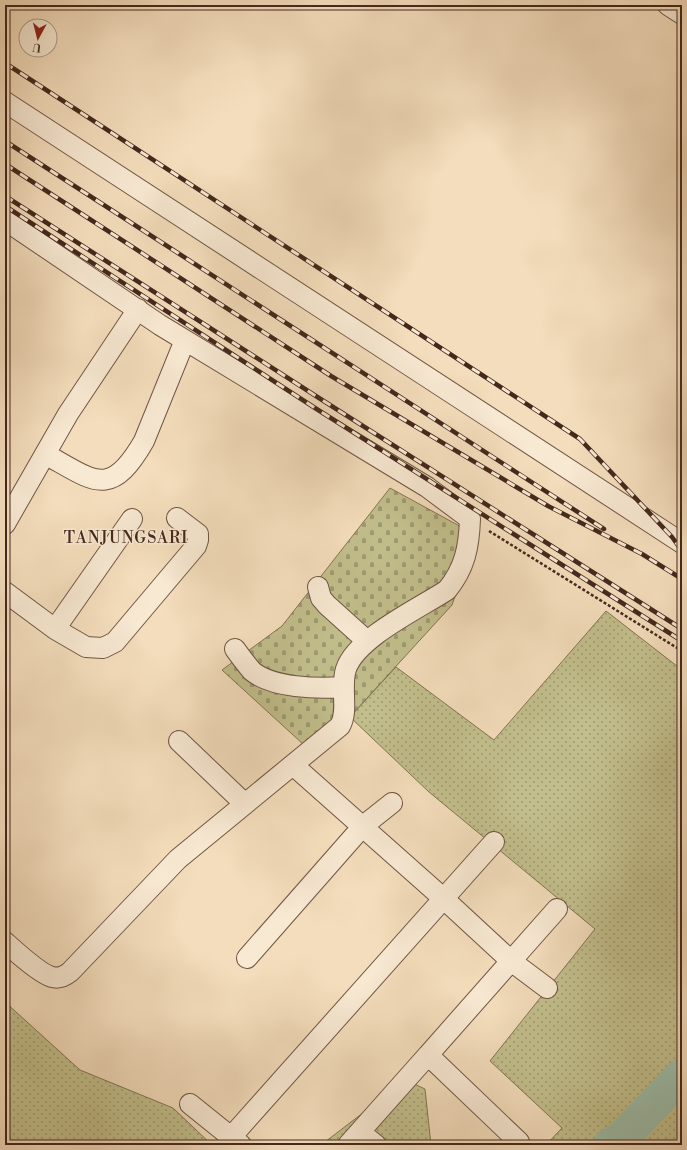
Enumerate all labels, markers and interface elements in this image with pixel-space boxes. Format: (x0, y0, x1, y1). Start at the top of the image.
north arrow (18, 18, 58, 58)
text: U (31, 39, 42, 54)
district label: TANJUNGSARI (64, 528, 188, 548)

